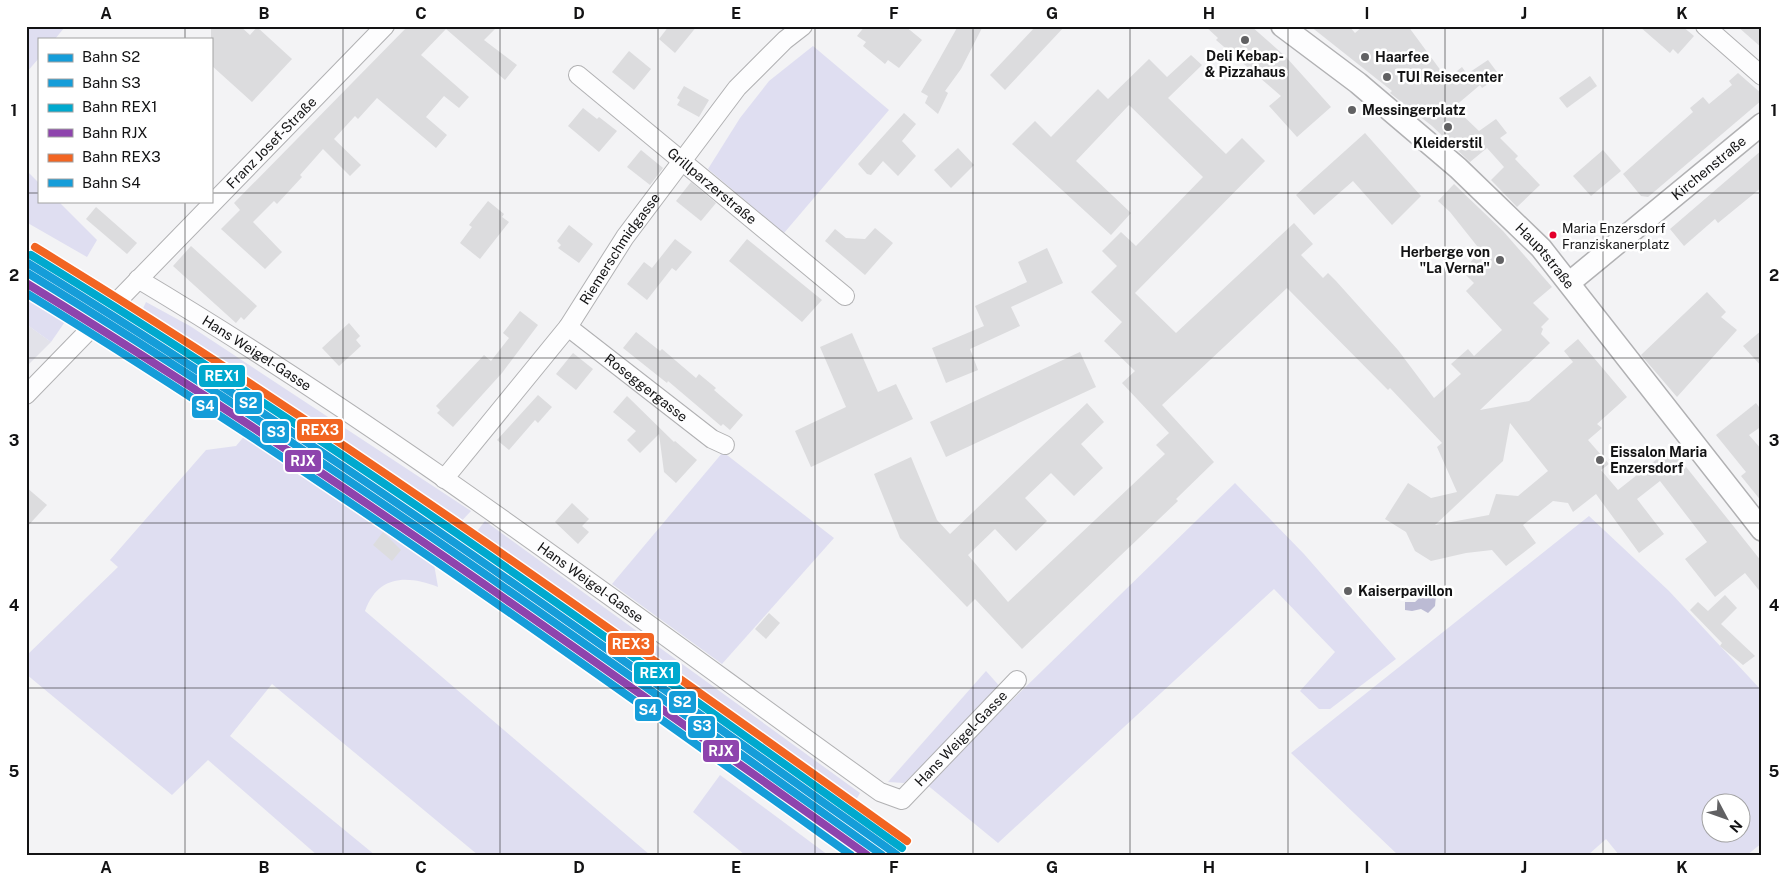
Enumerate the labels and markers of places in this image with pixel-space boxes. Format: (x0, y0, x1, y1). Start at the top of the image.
marker: Deli Kebap- & Pizzahaus (1239, 34, 1251, 46)
place label: Deli Kebap- & Pizzahaus (1204, 48, 1286, 80)
place label: Haarfee (1375, 49, 1429, 65)
marker: Haarfee (1359, 51, 1371, 63)
place label: TUI Reisecenter (1397, 69, 1503, 85)
marker: TUI Reisecenter (1381, 71, 1393, 83)
place label: Messingerplatz (1362, 102, 1465, 118)
marker: Messingerplatz (1346, 104, 1358, 116)
marker: Kleiderstil (1442, 121, 1454, 133)
place label: Kleiderstil (1413, 135, 1483, 151)
place label: Maria Enzersdorf Franziskanerplatz (1562, 221, 1669, 252)
marker: Maria Enzersdorf Franziskanerplatz (1548, 230, 1558, 240)
place label: Herberge von "La Verna" (1400, 244, 1490, 276)
marker: Herberge von "La Verna" (1494, 254, 1506, 266)
place label: Eissalon Maria Enzersdorf (1610, 444, 1707, 476)
marker: Eissalon Maria Enzersdorf (1594, 454, 1606, 466)
place label: Kaiserpavillon (1358, 583, 1453, 599)
marker: Kaiserpavillon (1342, 585, 1354, 597)

